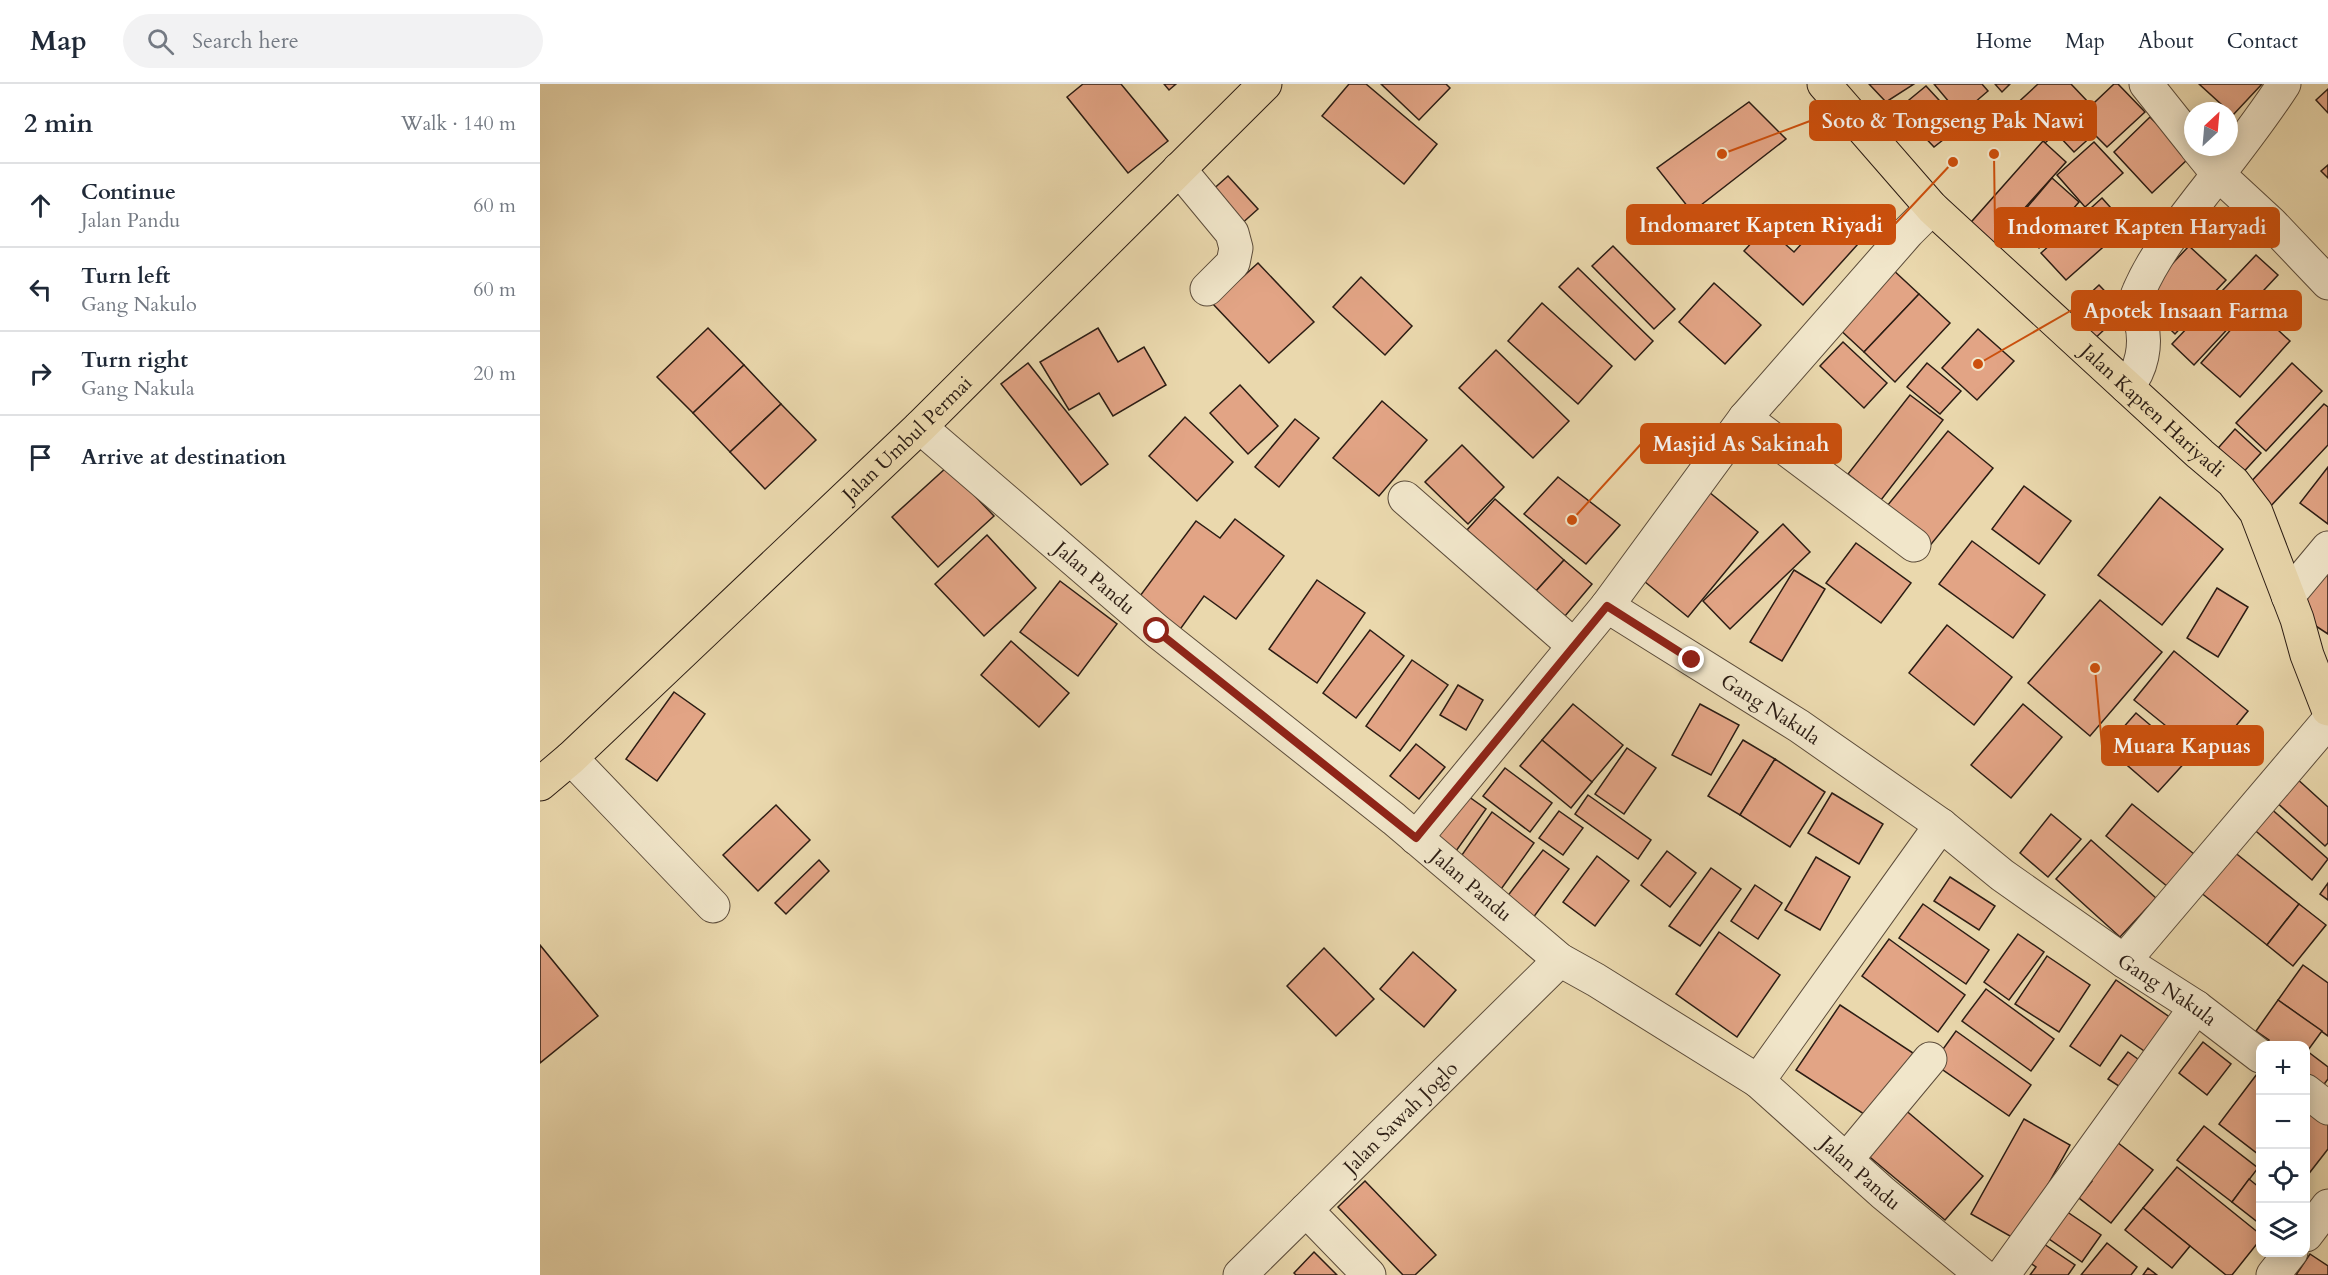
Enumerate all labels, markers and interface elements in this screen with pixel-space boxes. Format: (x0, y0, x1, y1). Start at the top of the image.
search box (123, 14, 543, 68)
text: Map (30, 22, 87, 60)
icon: search (144, 25, 177, 58)
text: Search here (192, 26, 299, 56)
text: Home (1976, 27, 2032, 56)
text: Map (2065, 27, 2105, 56)
text: About (2138, 27, 2194, 56)
text: Contact (2227, 27, 2298, 56)
callout: Soto & Tongseng Pak Nawi (1810, 101, 2096, 140)
north arrow (2184, 102, 2238, 156)
text: 2 min (24, 106, 93, 141)
text: Soto & Tongseng Pak Nawi (1822, 107, 2085, 136)
text: Walk · 140 m (401, 110, 516, 137)
text: Continue (81, 177, 176, 207)
icon: ahead (24, 189, 57, 222)
text: 60 m (473, 192, 516, 219)
callout: Indomaret Kapten Riyadi (1627, 205, 1895, 244)
text: Jalan Pandu (81, 207, 180, 234)
callout: Indomaret Kapten Haryadi (1995, 208, 2279, 247)
text: Indomaret Kapten Riyadi (1639, 211, 1883, 240)
text: Indomaret Kapten Haryadi (2007, 213, 2267, 242)
text: Turn left (81, 261, 170, 291)
icon: left (24, 273, 57, 306)
text: 60 m (473, 276, 516, 303)
text: Gang Nakulo (81, 291, 197, 318)
callout: Apotek Insaan Farma (2072, 291, 2301, 330)
text: Apotek Insaan Farma (2083, 297, 2289, 326)
street label: Jalan Kapten Hariyadi (2073, 336, 2231, 483)
text: Turn right (81, 345, 188, 375)
icon: right (24, 357, 57, 390)
text: 20 m (473, 360, 516, 387)
street label: Jalan Umbul Permai (834, 369, 978, 510)
text: Gang Nakula (81, 375, 195, 402)
callout: Masjid As Sakinah (1641, 424, 1841, 463)
text: Masjid As Sakinah (1653, 430, 1829, 459)
icon: arrive (24, 441, 57, 474)
text: Arrive at destination (81, 442, 286, 472)
street label: Jalan Pandu (1046, 533, 1142, 620)
route start (1143, 617, 1169, 643)
route end (1678, 646, 1704, 672)
street label: Gang Nakula (1716, 667, 1827, 751)
callout: Muara Kapuas (2102, 726, 2263, 765)
text: Muara Kapuas (2113, 732, 2251, 761)
street label: Jalan Pandu (1423, 840, 1518, 927)
street label: Gang Nakula (2113, 947, 2223, 1032)
map controls (2256, 1041, 2310, 1257)
button: + (2256, 1041, 2310, 1095)
street label: Jalan Sawah Joglo (1335, 1055, 1464, 1182)
button: − (2256, 1095, 2310, 1149)
street label: Jalan Pandu (1812, 1128, 1907, 1216)
button: locate (2256, 1149, 2310, 1203)
button: layers (2256, 1203, 2310, 1257)

